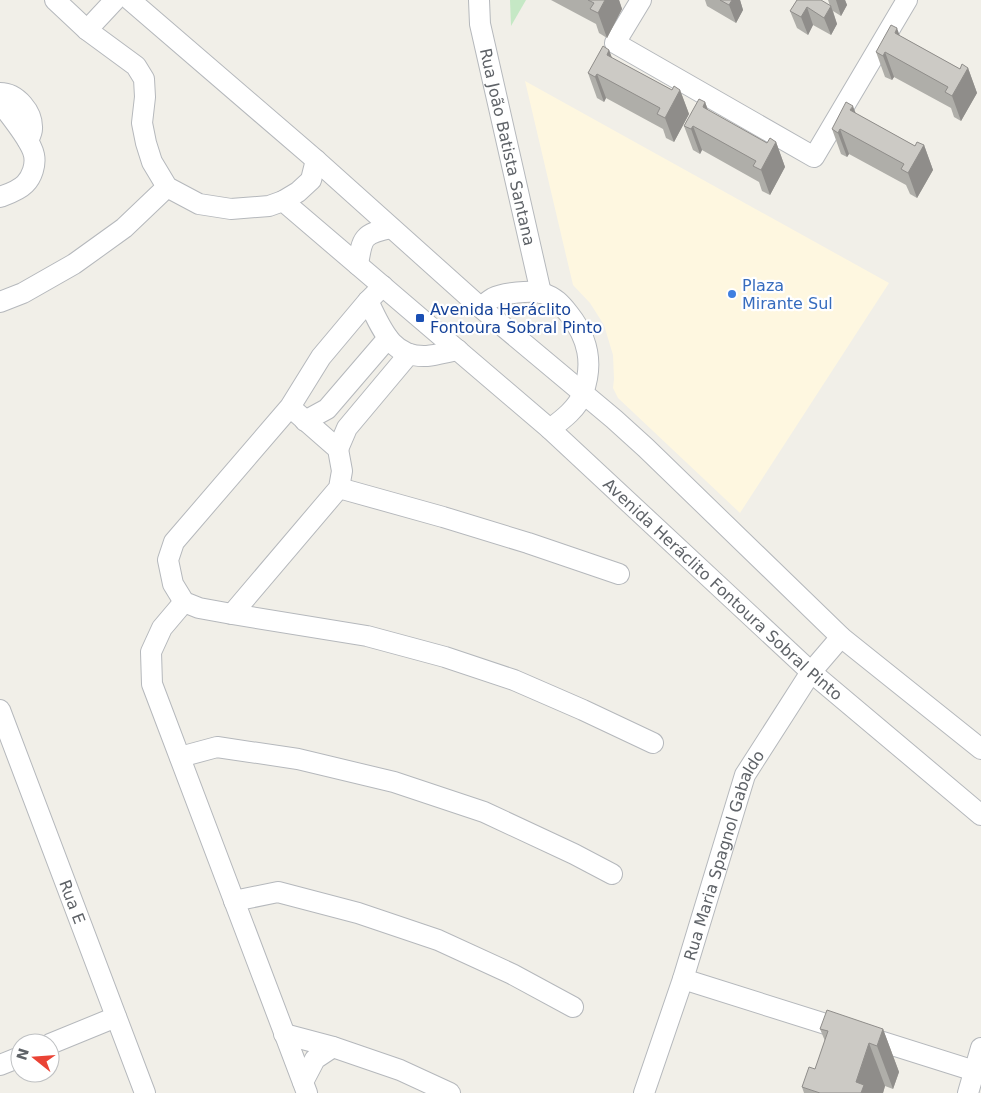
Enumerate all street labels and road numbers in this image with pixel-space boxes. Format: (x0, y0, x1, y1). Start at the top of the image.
street label: Rua João Batista Santana (476, 46, 539, 247)
street label: Avenida Heráclito Fontoura Sobral Pinto (599, 474, 846, 704)
street label: Rua Maria Spagnol Gabaldo (680, 746, 768, 963)
street label: Rua E (56, 877, 90, 926)

